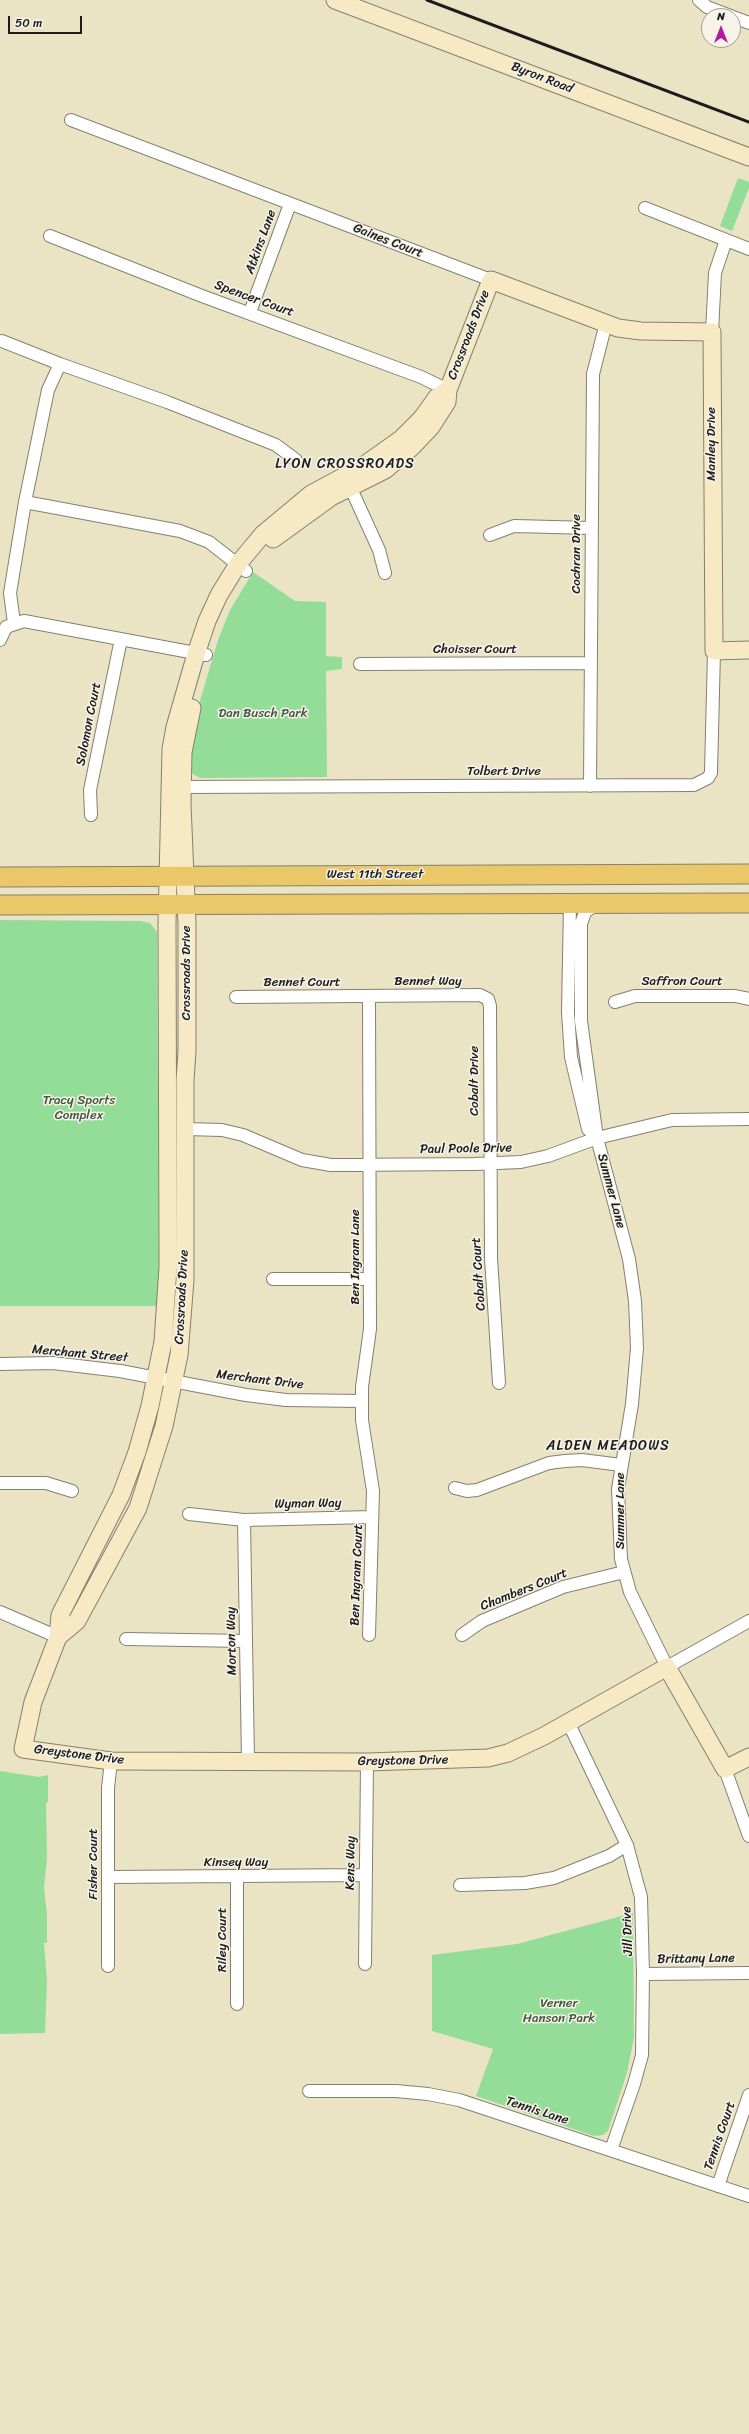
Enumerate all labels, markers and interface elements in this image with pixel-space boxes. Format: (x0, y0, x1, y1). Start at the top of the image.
text: N (717, 7, 725, 26)
scale bar (10, 8, 84, 34)
north arrow (701, 8, 741, 48)
text: 50 m (15, 12, 42, 34)
street label: Byron Road (509, 59, 575, 97)
street label: Atkins Lane (242, 208, 280, 276)
street label: Gaines Court (351, 221, 425, 261)
street label: Spencer Court (212, 277, 296, 321)
street label: Crossroads Drive (445, 288, 493, 382)
street label: Manley Drive (704, 407, 720, 481)
district label: LYON CROSSROADS (276, 456, 414, 472)
street label: Cochran Drive (569, 514, 585, 594)
street label: Choisser Court (433, 642, 517, 658)
street label: Solomon Court (73, 681, 105, 767)
park label: Dan Busch Park (218, 706, 308, 722)
street label: Tolbert Drive (467, 764, 541, 780)
street label: West 11th Street (327, 867, 423, 883)
street label: Crossroads Drive (179, 926, 195, 1020)
street label: Bennet Way (394, 974, 462, 990)
street label: Saffron Court (641, 974, 723, 990)
street label: Bennet Court (264, 975, 340, 991)
street label: Cobalt Drive (467, 1046, 483, 1116)
park label: Tracy Sports Complex (43, 1093, 115, 1124)
street label: Paul Poole Drive (420, 1140, 512, 1158)
street label: Summer Lane (594, 1152, 628, 1230)
street label: Ben Ingram Lane (348, 1209, 364, 1305)
street label: Cobalt Court (469, 1237, 489, 1311)
street label: Crossroads Drive (172, 1249, 192, 1345)
street label: Merchant Street (31, 1342, 129, 1366)
street label: Merchant Drive (215, 1367, 305, 1393)
district label: ALDEN MEADOWS (546, 1438, 670, 1454)
street label: Summer Lane (613, 1473, 629, 1549)
street label: Wyman Way (274, 1496, 342, 1512)
street label: Ben Ingram Court (347, 1524, 367, 1626)
street label: Chambers Court (478, 1565, 570, 1615)
street label: Morton Way (224, 1607, 240, 1675)
street label: Greystone Drive (33, 1742, 125, 1768)
street label: Greystone Drive (358, 1752, 448, 1770)
street label: Fisher Court (86, 1828, 102, 1900)
street label: Kens Way (343, 1836, 359, 1890)
street label: Kinsey Way (204, 1855, 268, 1871)
street label: Jill Drive (619, 1906, 637, 1956)
street label: Riley Court (215, 1908, 231, 1972)
street label: Brittany Lane (657, 1951, 735, 1967)
park label: Verner Hanson Park (523, 1996, 595, 2027)
street label: Tennis Lane (504, 2093, 570, 2129)
street label: Tennis Court (701, 2100, 739, 2172)

